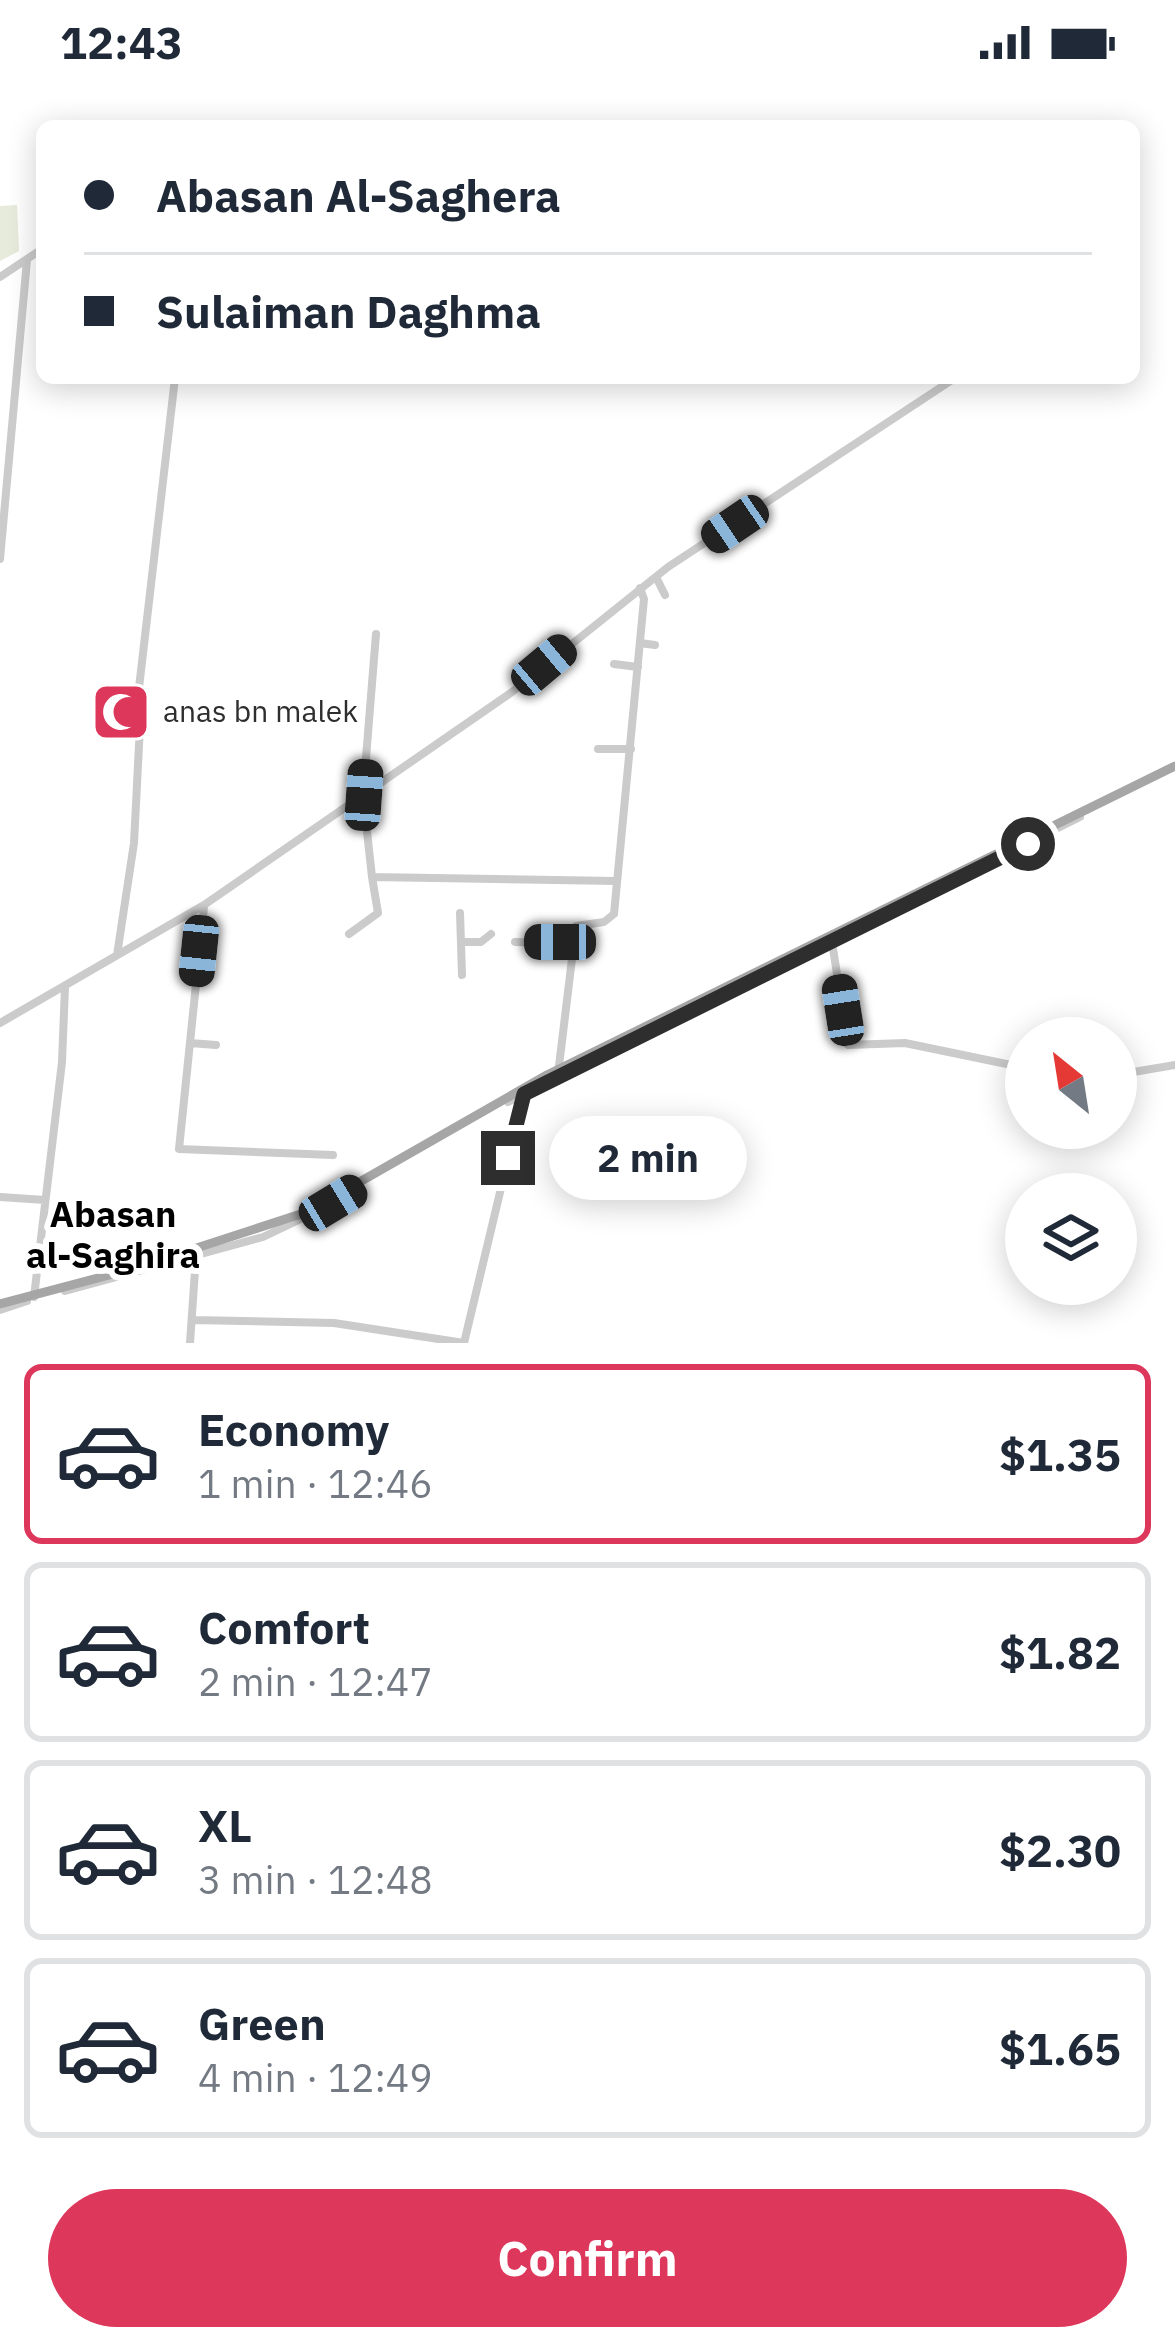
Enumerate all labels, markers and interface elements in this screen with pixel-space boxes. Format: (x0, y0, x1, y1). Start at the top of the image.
text: 12:43 (60, 13, 183, 71)
text: Abasan Al-Saghera (156, 166, 561, 224)
text: Sulaiman Daghma (156, 282, 541, 340)
car (695, 489, 775, 559)
car (505, 628, 583, 702)
mosque icon: anas bn malek (90, 681, 152, 743)
place label: anas bn malek (163, 691, 358, 730)
car (344, 758, 384, 832)
route start (1001, 817, 1055, 871)
car (177, 913, 221, 989)
car (524, 924, 596, 960)
car (820, 972, 866, 1048)
north arrow (1005, 1017, 1137, 1149)
map controls (1005, 1017, 1137, 1305)
callout: 2 min (550, 1116, 748, 1200)
route end (481, 1131, 535, 1185)
text: 2 min (597, 1132, 699, 1183)
car (293, 1169, 373, 1237)
button: layers (1005, 1173, 1137, 1305)
district label: Abasan al-Saghira (26, 1190, 200, 1278)
icon: car (54, 1400, 162, 1508)
text: Economy (198, 1400, 389, 1458)
text: $1.35 (999, 1425, 1121, 1483)
text: 1 min · 12:46 (198, 1458, 433, 1509)
icon: car (54, 1598, 162, 1706)
text: Comfort (198, 1598, 370, 1656)
text: $1.82 (999, 1623, 1121, 1681)
text: 2 min · 12:47 (198, 1656, 433, 1707)
icon: car (54, 1796, 162, 1904)
text: XL (198, 1796, 252, 1854)
text: $2.30 (999, 1821, 1121, 1879)
text: 3 min · 12:48 (198, 1854, 433, 1905)
icon: car (54, 1994, 162, 2102)
text: Green (198, 1994, 326, 2052)
text: $1.65 (999, 2019, 1121, 2077)
text: 4 min · 12:49 (198, 2052, 433, 2103)
button: Confirm (48, 2189, 1127, 2327)

